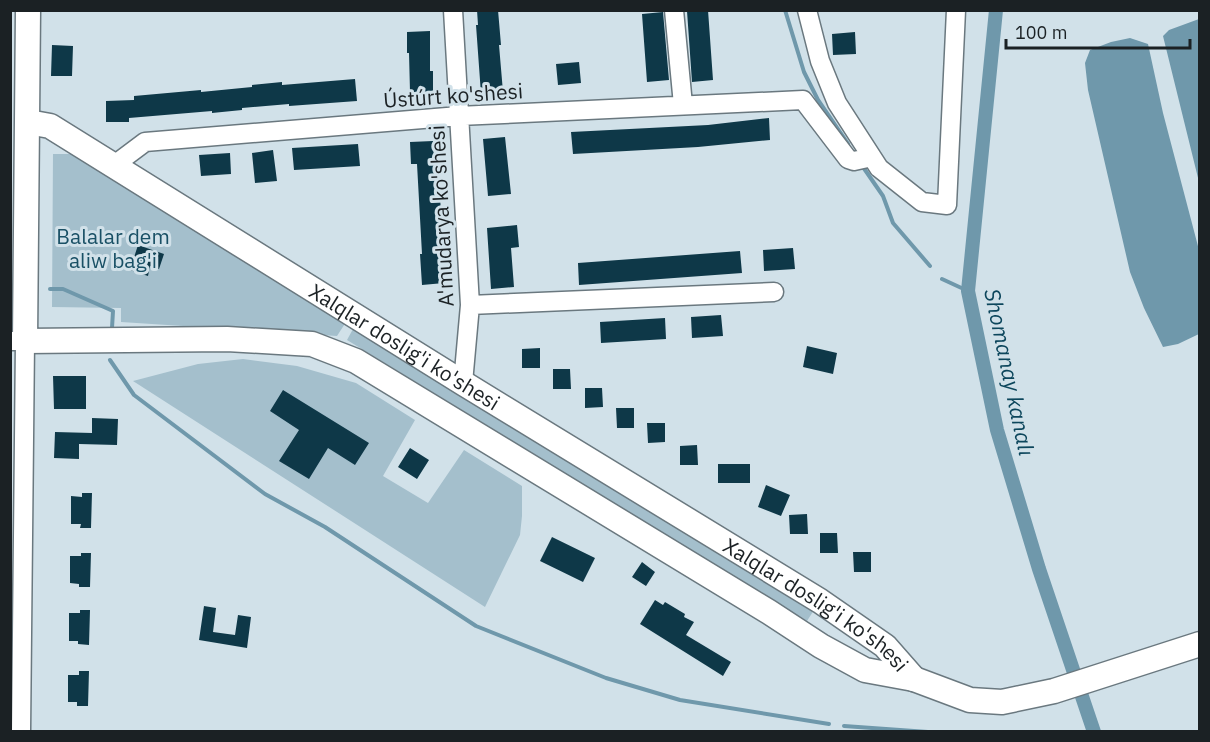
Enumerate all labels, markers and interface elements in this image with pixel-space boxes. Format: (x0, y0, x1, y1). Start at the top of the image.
scale bar (1006, 12, 1190, 50)
text: 100 m (1015, 21, 1067, 44)
street label: Ústúrt ko'shesi (382, 76, 524, 114)
street label: A'mudarya ko'shesi (422, 125, 460, 307)
park label: Balalar dem aliw bag'i (56, 222, 170, 274)
street label: Xalqlar doslig'i ko'shesi (304, 277, 505, 416)
water label: Shomanay kanalı (978, 286, 1042, 458)
street label: Xalqlar doslig'i ko'shesi (718, 531, 915, 677)

